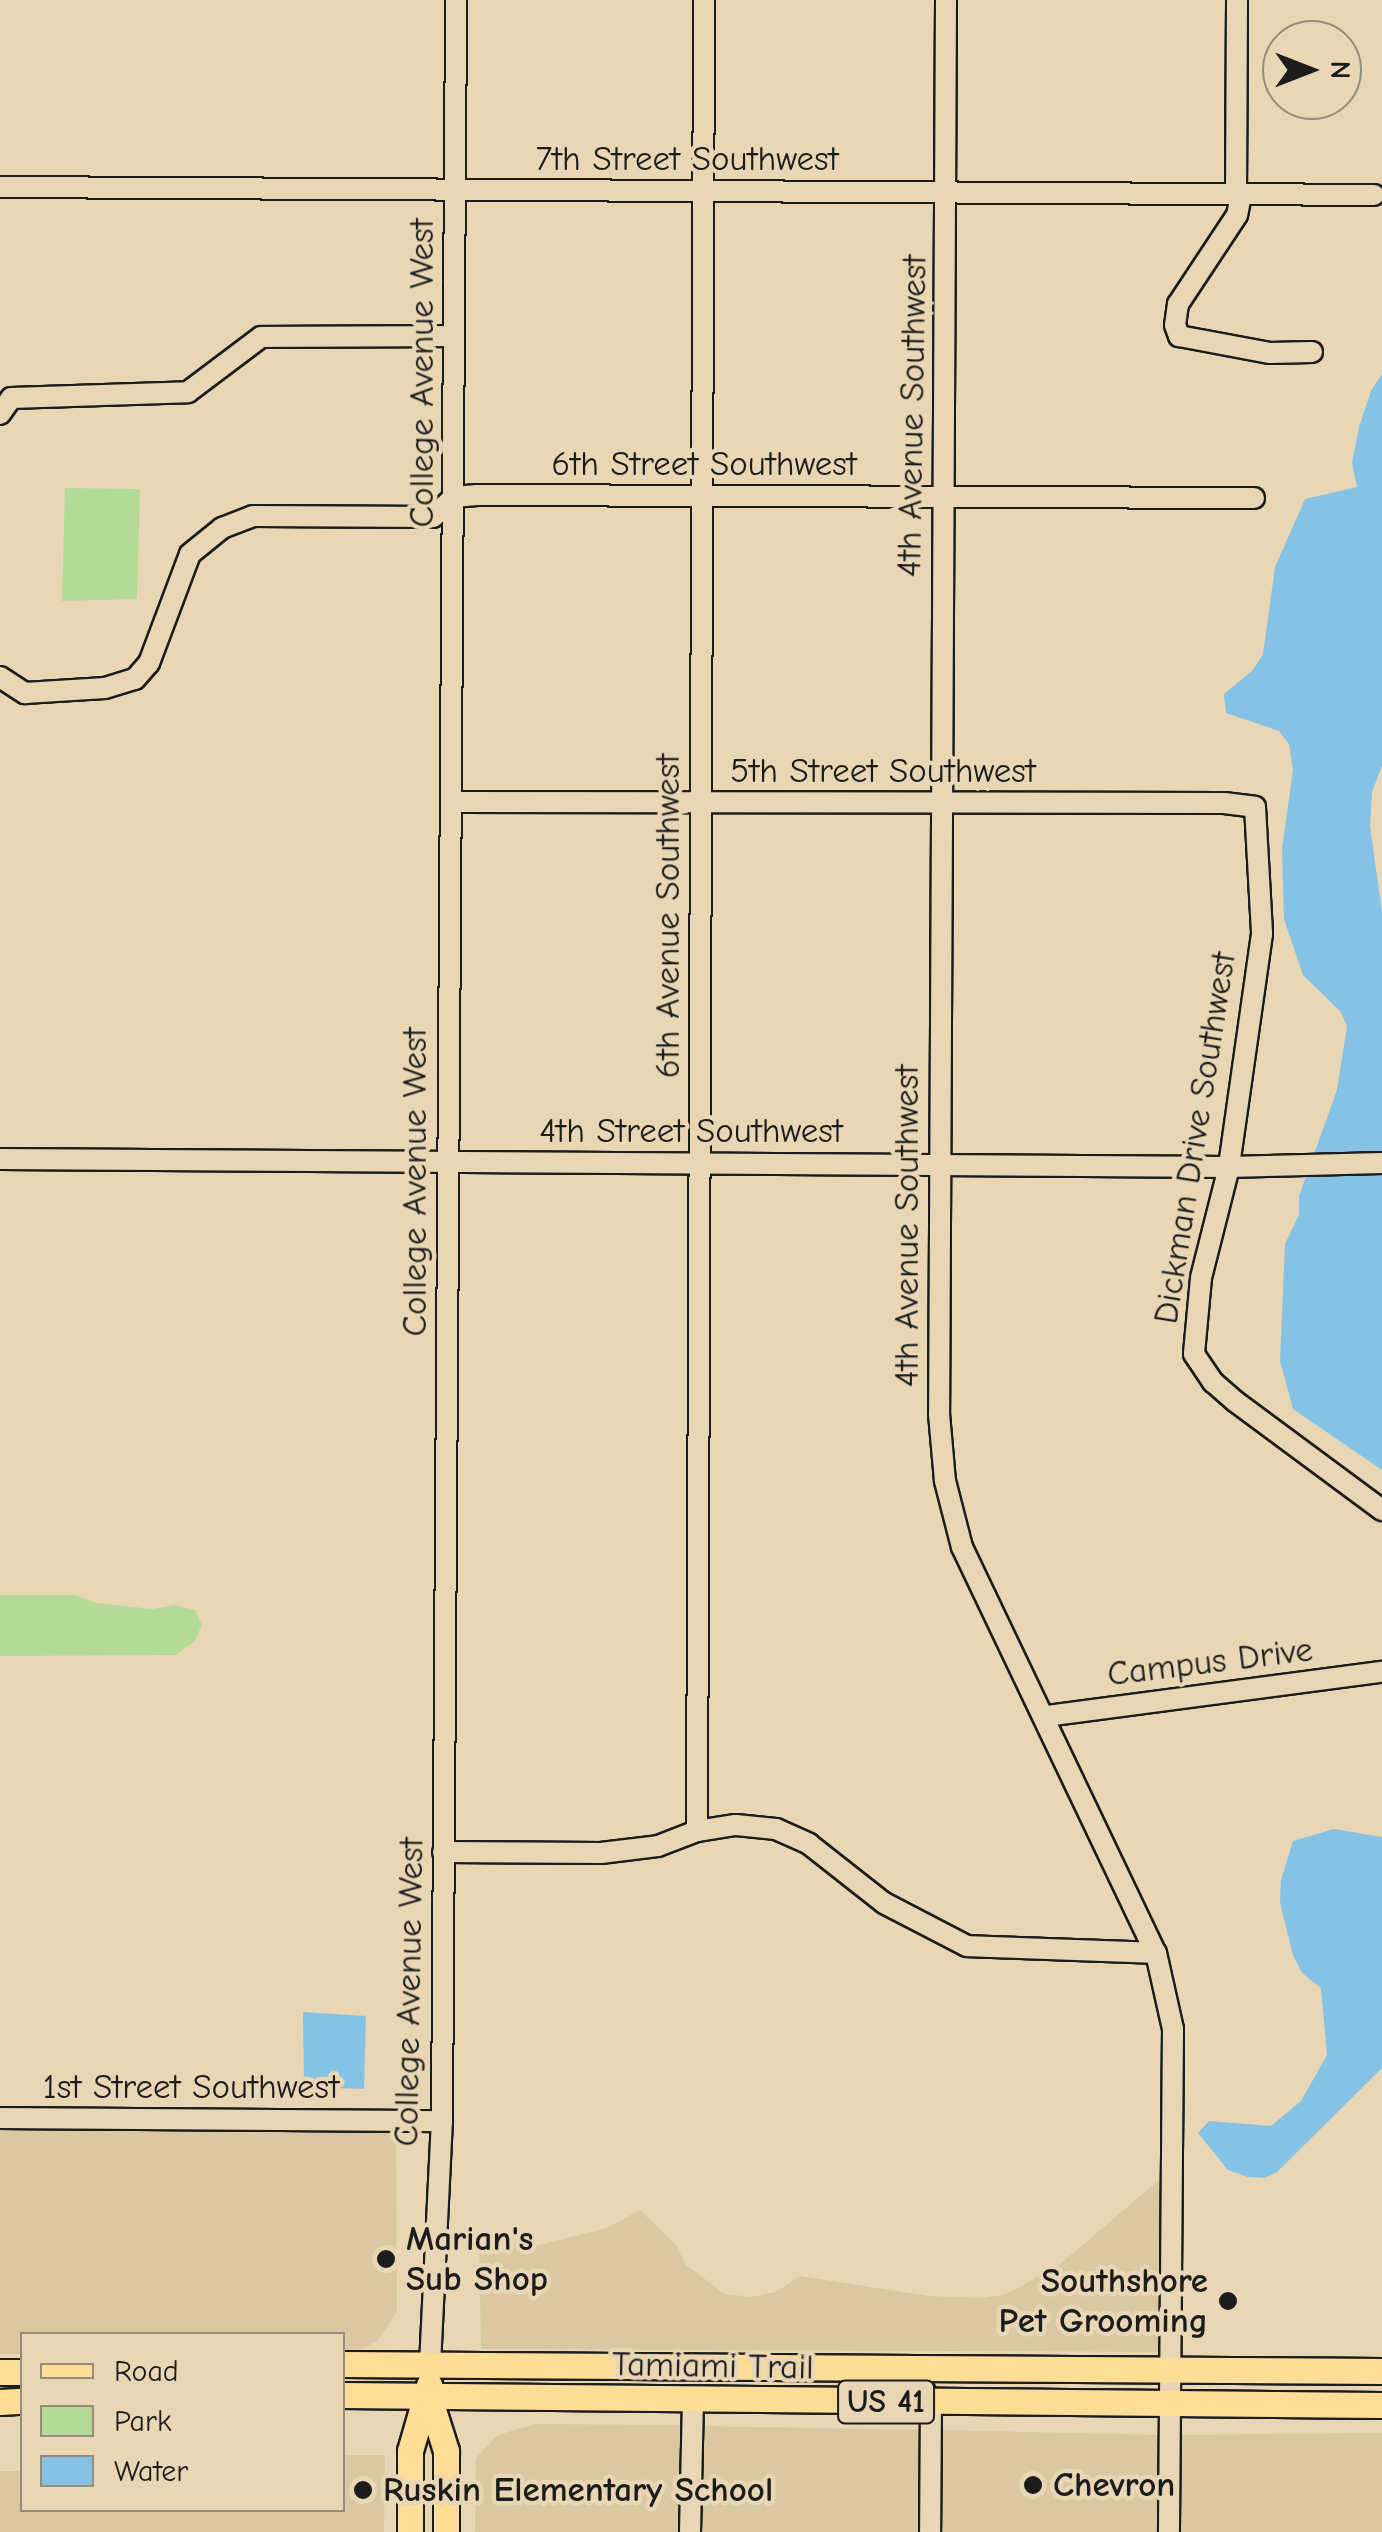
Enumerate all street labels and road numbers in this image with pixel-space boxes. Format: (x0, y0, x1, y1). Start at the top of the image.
street label: 7th Street Southwest (535, 138, 839, 180)
street label: College Avenue West (401, 219, 443, 527)
street label: 4th Avenue Southwest (888, 254, 936, 578)
street label: 6th Street Southwest (551, 443, 857, 485)
street label: 5th Street Southwest (730, 750, 1036, 792)
street label: 6th Avenue Southwest (647, 754, 689, 1078)
street label: Dickman Drive Southwest (1145, 949, 1245, 1327)
street label: College Avenue West (394, 1028, 436, 1336)
street label: 4th Avenue Southwest (886, 1065, 928, 1387)
street label: 4th Street Southwest (539, 1110, 843, 1152)
street label: Campus Drive (1105, 1629, 1315, 1695)
street label: College Avenue West (385, 1837, 433, 2147)
street label: 1st Street Southwest (43, 2066, 339, 2108)
street label: Tamiami Trail (612, 2343, 814, 2389)
road number: US 41 (836, 2375, 936, 2429)

